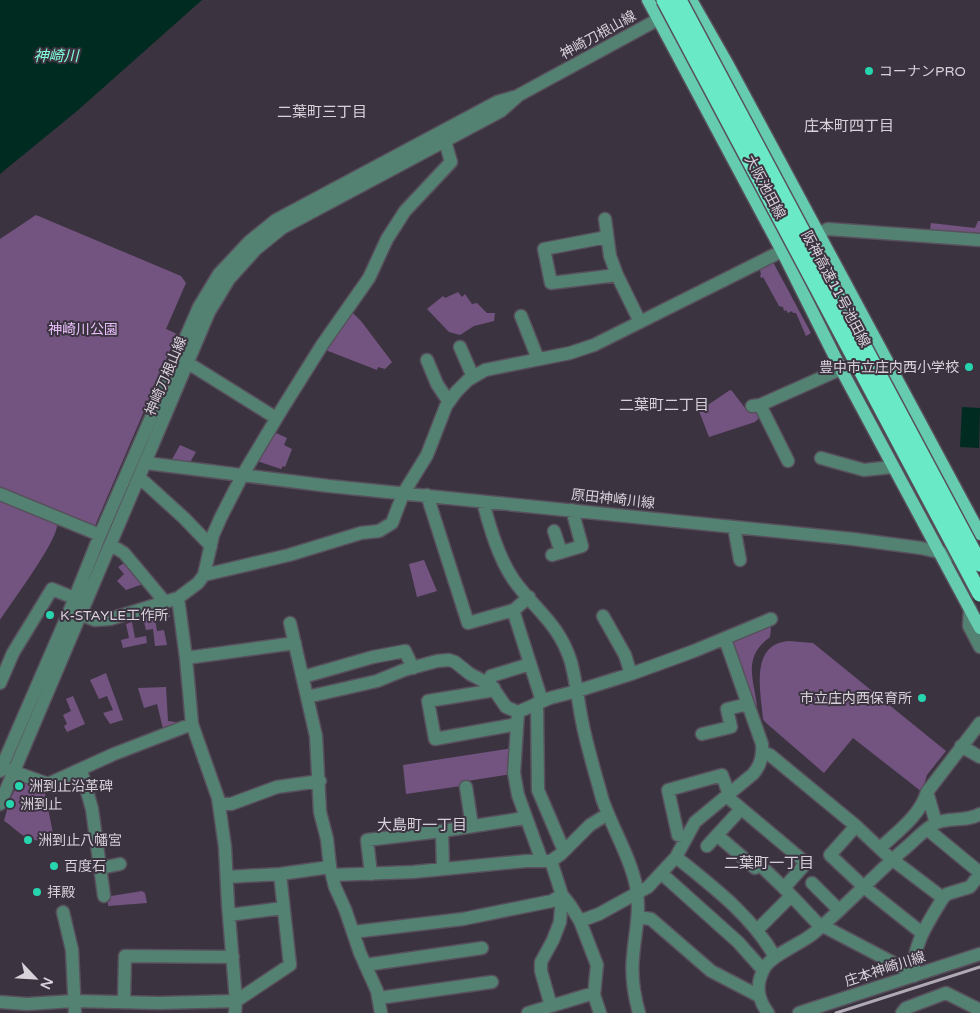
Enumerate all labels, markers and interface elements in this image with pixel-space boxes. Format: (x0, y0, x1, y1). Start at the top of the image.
street label: 神崎刀根山線 (557, 7, 639, 63)
water label: 神崎川 (33, 47, 80, 65)
place label: コーナンPRO (879, 63, 966, 80)
marker: コーナンPRO (863, 65, 875, 77)
district label: 二葉町三丁目 (277, 103, 367, 121)
district label: 庄本町四丁目 (804, 117, 894, 135)
street label: 大阪池田線 (741, 152, 789, 222)
street label: 阪神高速11号池田線 (798, 228, 874, 350)
park label: 神崎川公園 (48, 321, 118, 338)
street label: 神崎刀根山線 (142, 334, 190, 418)
place label: 豊中市立庄内西小学校 (819, 359, 959, 376)
marker: 豊中市立庄内西小学校 (963, 361, 975, 373)
district label: 二葉町二丁目 (619, 396, 709, 414)
street label: 原田神崎川線 (570, 486, 656, 512)
place label: K-STAYLE工作所 (60, 607, 168, 624)
marker: K-STAYLE工作所 (44, 609, 56, 621)
place label: 市立庄内西保育所 (800, 690, 912, 707)
marker: 市立庄内西保育所 (916, 692, 928, 704)
place label: 洲到止沿革碑 (29, 778, 113, 795)
marker: 洲到止沿革碑 (13, 780, 25, 792)
place label: 洲到止 (20, 796, 62, 813)
marker: 洲到止 (4, 798, 16, 810)
district label: 大島町一丁目 (377, 816, 467, 834)
place label: 洲到止八幡宮 (38, 832, 122, 849)
marker: 洲到止八幡宮 (22, 834, 34, 846)
district label: 二葉町一丁目 (724, 854, 814, 872)
place label: 百度石 (64, 858, 106, 875)
marker: 百度石 (48, 860, 60, 872)
place label: 拝殿 (47, 884, 75, 901)
marker: 拝殿 (31, 886, 43, 898)
street label: 庄本神崎川線 (842, 948, 928, 990)
north arrow (10, 953, 60, 1003)
text: N (36, 975, 56, 992)

